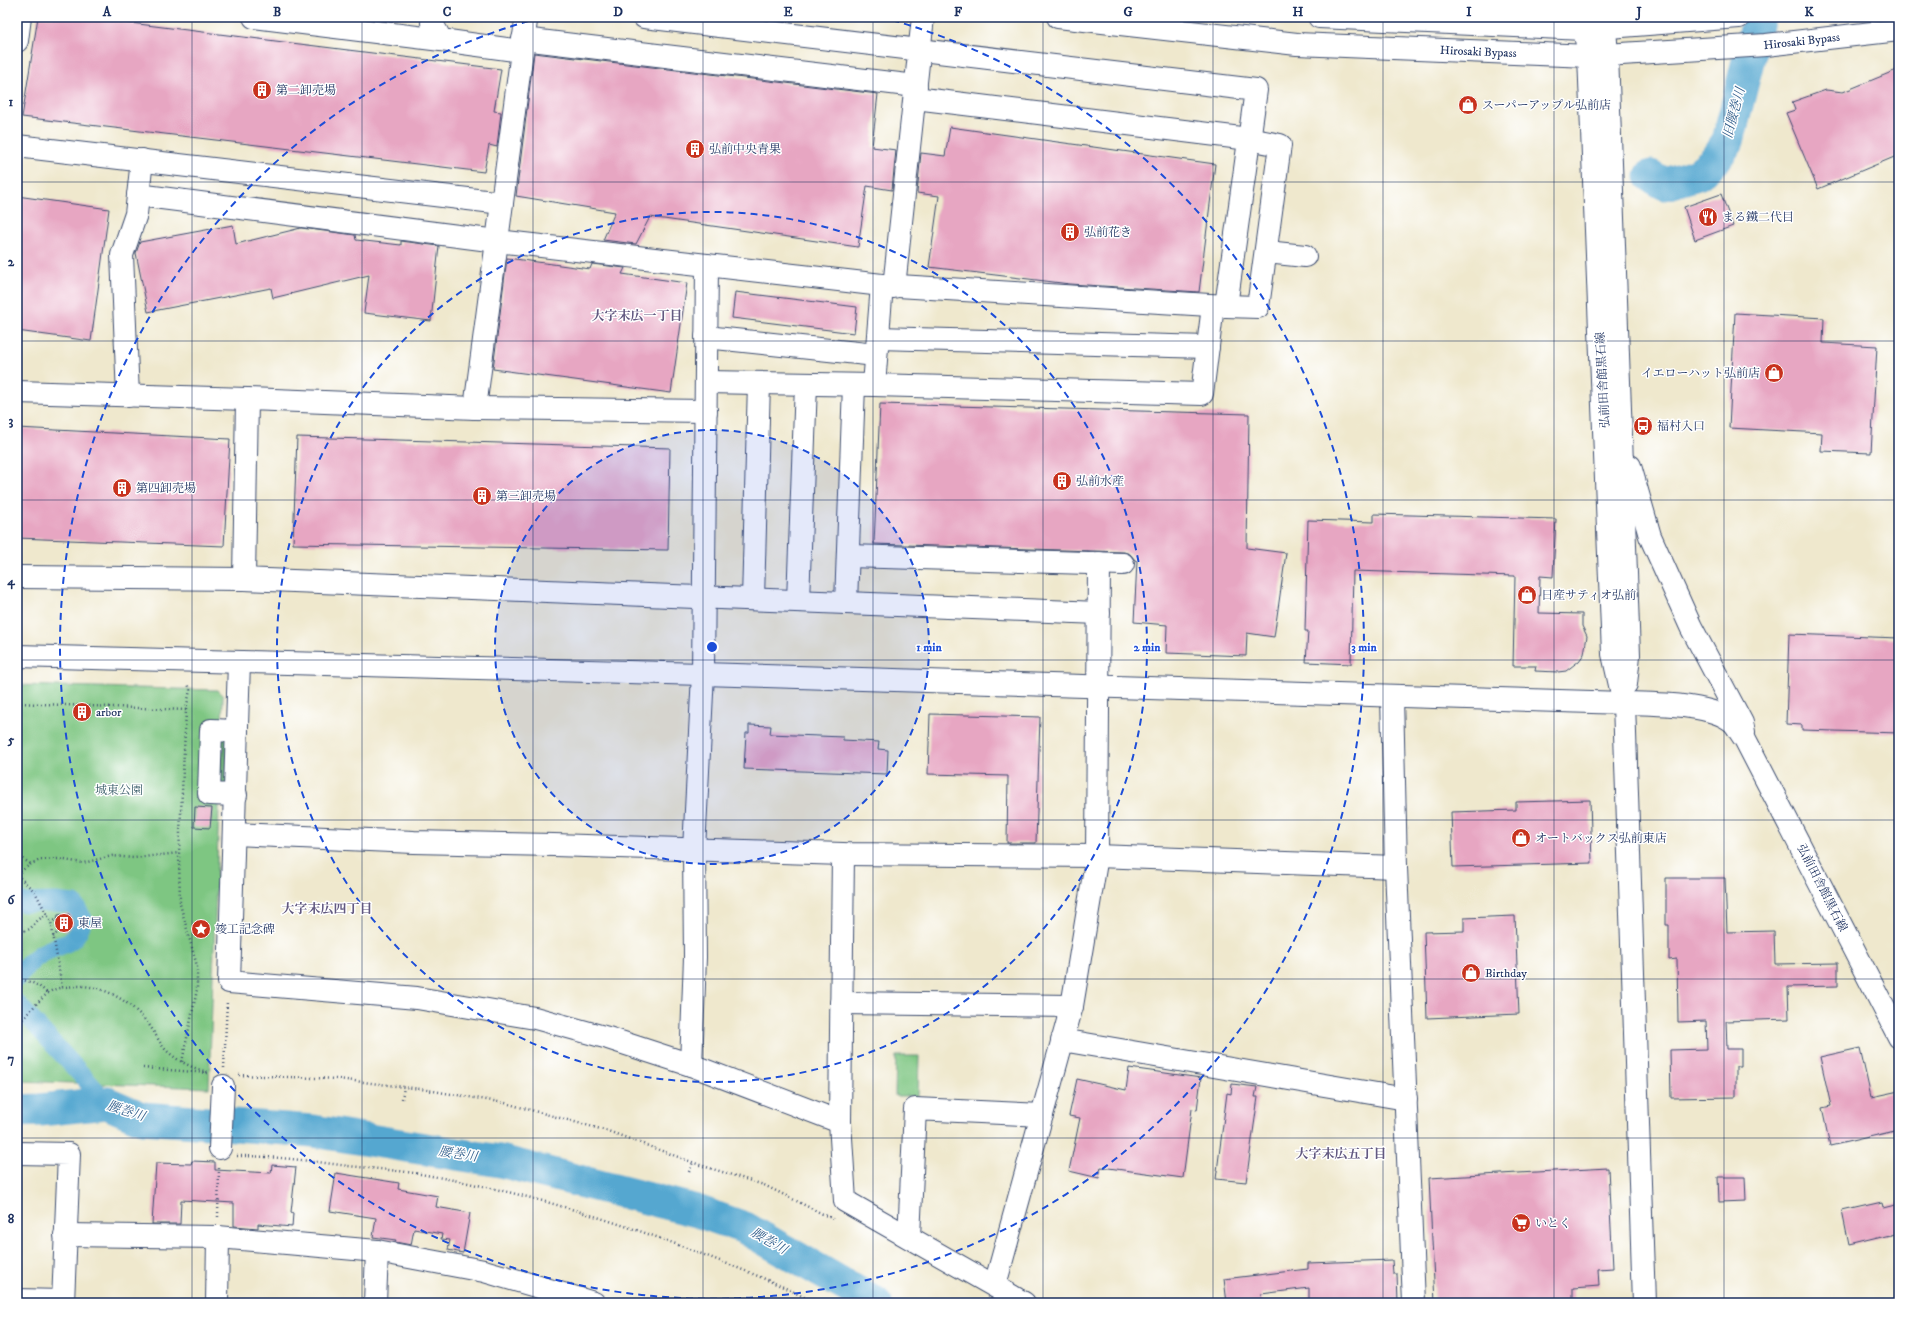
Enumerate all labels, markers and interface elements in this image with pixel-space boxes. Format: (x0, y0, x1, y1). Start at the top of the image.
text: A (102, 4, 112, 20)
text: B (273, 4, 281, 20)
text: C (443, 4, 452, 20)
text: D (613, 4, 623, 20)
text: E (783, 4, 793, 20)
text: F (954, 4, 963, 20)
text: G (1123, 4, 1133, 20)
text: H (1293, 4, 1304, 20)
text: I (1466, 4, 1472, 20)
text: J (1634, 4, 1642, 21)
text: K (1804, 4, 1814, 20)
street label: Hirosaki Bypass (1763, 29, 1841, 53)
street label: Hirosaki Bypass (1440, 42, 1517, 61)
building icon: 第二卸売場 (251, 79, 273, 101)
place label: 第二卸売場 (276, 83, 336, 98)
water label: 旧腰巻川 (1720, 84, 1749, 140)
text: 1 (9, 94, 14, 110)
shop icon: スーパーアップル弘前店 (1457, 94, 1479, 116)
place label: スーパーアップル弘前店 (1482, 98, 1611, 113)
building icon: 弘前中央青果 (684, 138, 706, 160)
place label: 弘前中央青果 (709, 142, 781, 157)
restaurant icon: まる鐵二代目 (1697, 206, 1719, 228)
place label: まる鐵二代目 (1722, 210, 1794, 225)
building icon: 弘前花き (1059, 221, 1081, 243)
place label: 弘前花き (1084, 225, 1132, 240)
text: 2 (8, 254, 15, 270)
district label: 大字末広一丁目 (591, 308, 683, 324)
street label: 弘前田舎館黒石線 (1593, 332, 1613, 428)
shop icon: イエローハット弘前店 (1763, 362, 1785, 384)
place label: イエローハット弘前店 (1641, 366, 1760, 381)
text: 3 (9, 413, 14, 429)
bus stop icon: 福村入口 (1632, 415, 1654, 437)
place label: 福村入口 (1657, 419, 1705, 434)
building icon: 弘前水産 (1051, 470, 1073, 492)
place label: 弘前水産 (1076, 474, 1124, 489)
building icon: 第四卸売場 (111, 477, 133, 499)
place label: 第四卸売場 (136, 481, 196, 496)
building icon: 第三卸売場 (471, 485, 493, 507)
place label: 第三卸売場 (496, 489, 556, 504)
text: 4 (6, 573, 15, 590)
shop icon: 日産サティオ弘前 (1516, 584, 1538, 606)
place label: 日産サティオ弘前 (1541, 588, 1636, 603)
centre of rings (705, 640, 719, 654)
text: 1 min (916, 640, 942, 655)
text: 2 min (1134, 640, 1161, 655)
text: 3 min (1351, 640, 1377, 655)
building icon: arbor (71, 701, 93, 723)
place label: arbor (96, 705, 122, 720)
text: 5 (7, 732, 15, 748)
park label: 城東公園 (95, 783, 143, 798)
shop icon: オートバックス弘前東店 (1510, 827, 1532, 849)
place label: オートバックス弘前東店 (1535, 831, 1667, 846)
street label: 弘前田舎館黒石線 (1794, 842, 1850, 934)
text: 6 (8, 892, 16, 908)
district label: 大字末広四丁目 (281, 901, 373, 917)
building icon: 東屋 (53, 912, 75, 934)
place label: 東屋 (78, 916, 102, 931)
place icon: 竣工記念碑 (190, 918, 212, 940)
place label: 竣工記念碑 (215, 922, 275, 937)
shop icon: Birthday (1460, 962, 1482, 984)
place label: Birthday (1485, 966, 1527, 981)
text: 7 (8, 1051, 15, 1067)
water label: 腰巻川 (105, 1097, 149, 1125)
water label: 腰巻川 (437, 1143, 480, 1165)
district label: 大字末広五丁目 (1295, 1146, 1387, 1162)
text: 8 (8, 1211, 15, 1227)
supermarket icon: いとく (1510, 1212, 1532, 1234)
place label: いとく (1535, 1216, 1571, 1231)
water label: 腰巻川 (748, 1224, 792, 1259)

